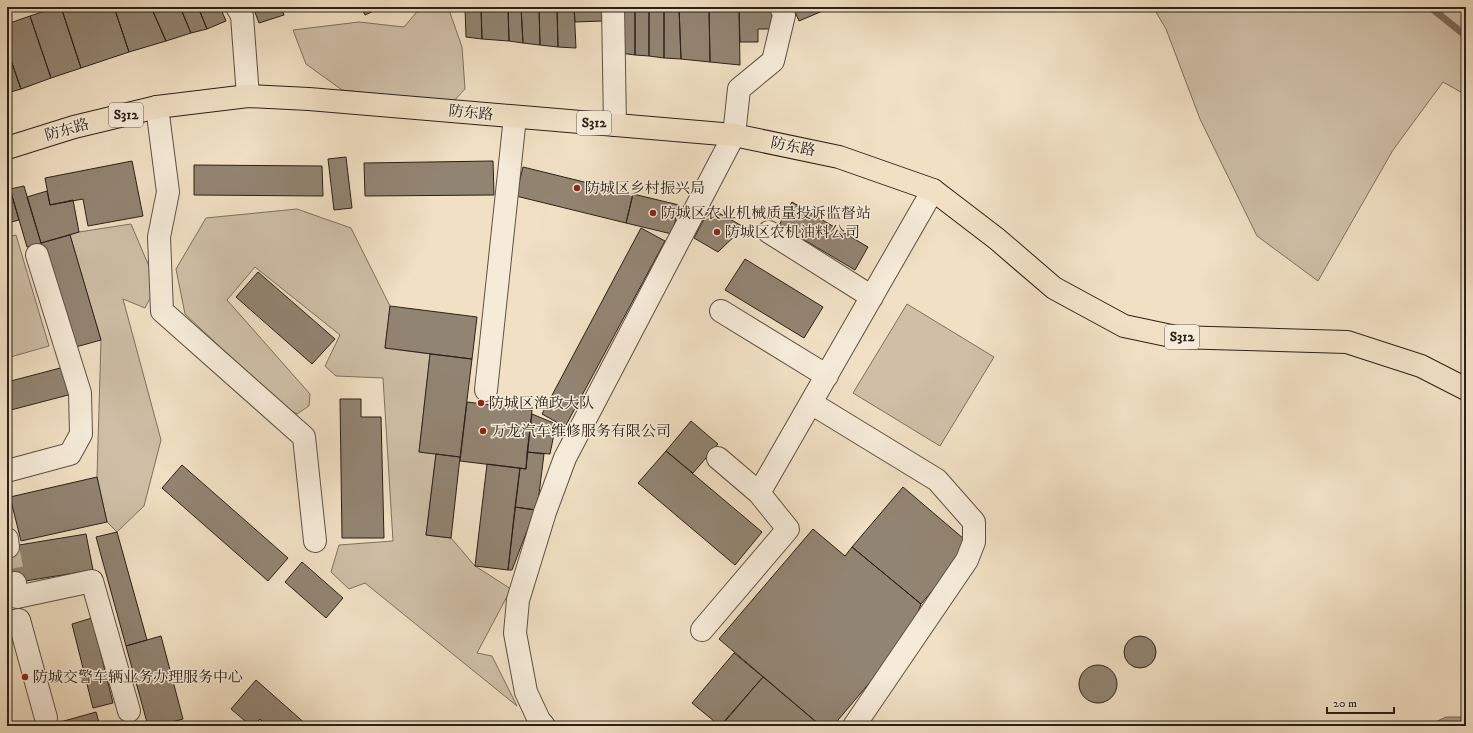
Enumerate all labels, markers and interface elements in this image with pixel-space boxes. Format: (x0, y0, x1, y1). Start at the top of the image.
street label: 防东路 (448, 102, 494, 124)
road number: S312 (109, 103, 143, 127)
road number: S312 (577, 111, 611, 135)
street label: 防东路 (43, 115, 91, 145)
street label: 防东路 (769, 133, 817, 161)
place label: 防城区乡村振兴局 (585, 179, 705, 198)
marker: 防城区乡村振兴局 (572, 183, 582, 193)
place label: 防城区农业机械质量投诉监督站 (661, 204, 871, 223)
marker: 防城区农业机械质量投诉监督站 (648, 208, 658, 218)
place label: 防城区农机油料公司 (725, 223, 860, 242)
marker: 防城区农机油料公司 (712, 227, 722, 237)
road number: S312 (1165, 325, 1199, 349)
place label: 防城区渔政大队 (489, 394, 594, 413)
marker: 防城区渔政大队 (476, 398, 486, 408)
place label: 万龙汽车维修服务有限公司 (491, 422, 671, 441)
marker: 万龙汽车维修服务有限公司 (478, 426, 488, 436)
place label: 防城交警车辆业务办理服务中心 (33, 668, 243, 687)
marker: 防城交警车辆业务办理服务中心 (20, 672, 30, 682)
scale bar (1327, 689, 1394, 715)
text: 20 m (1333, 696, 1357, 711)

